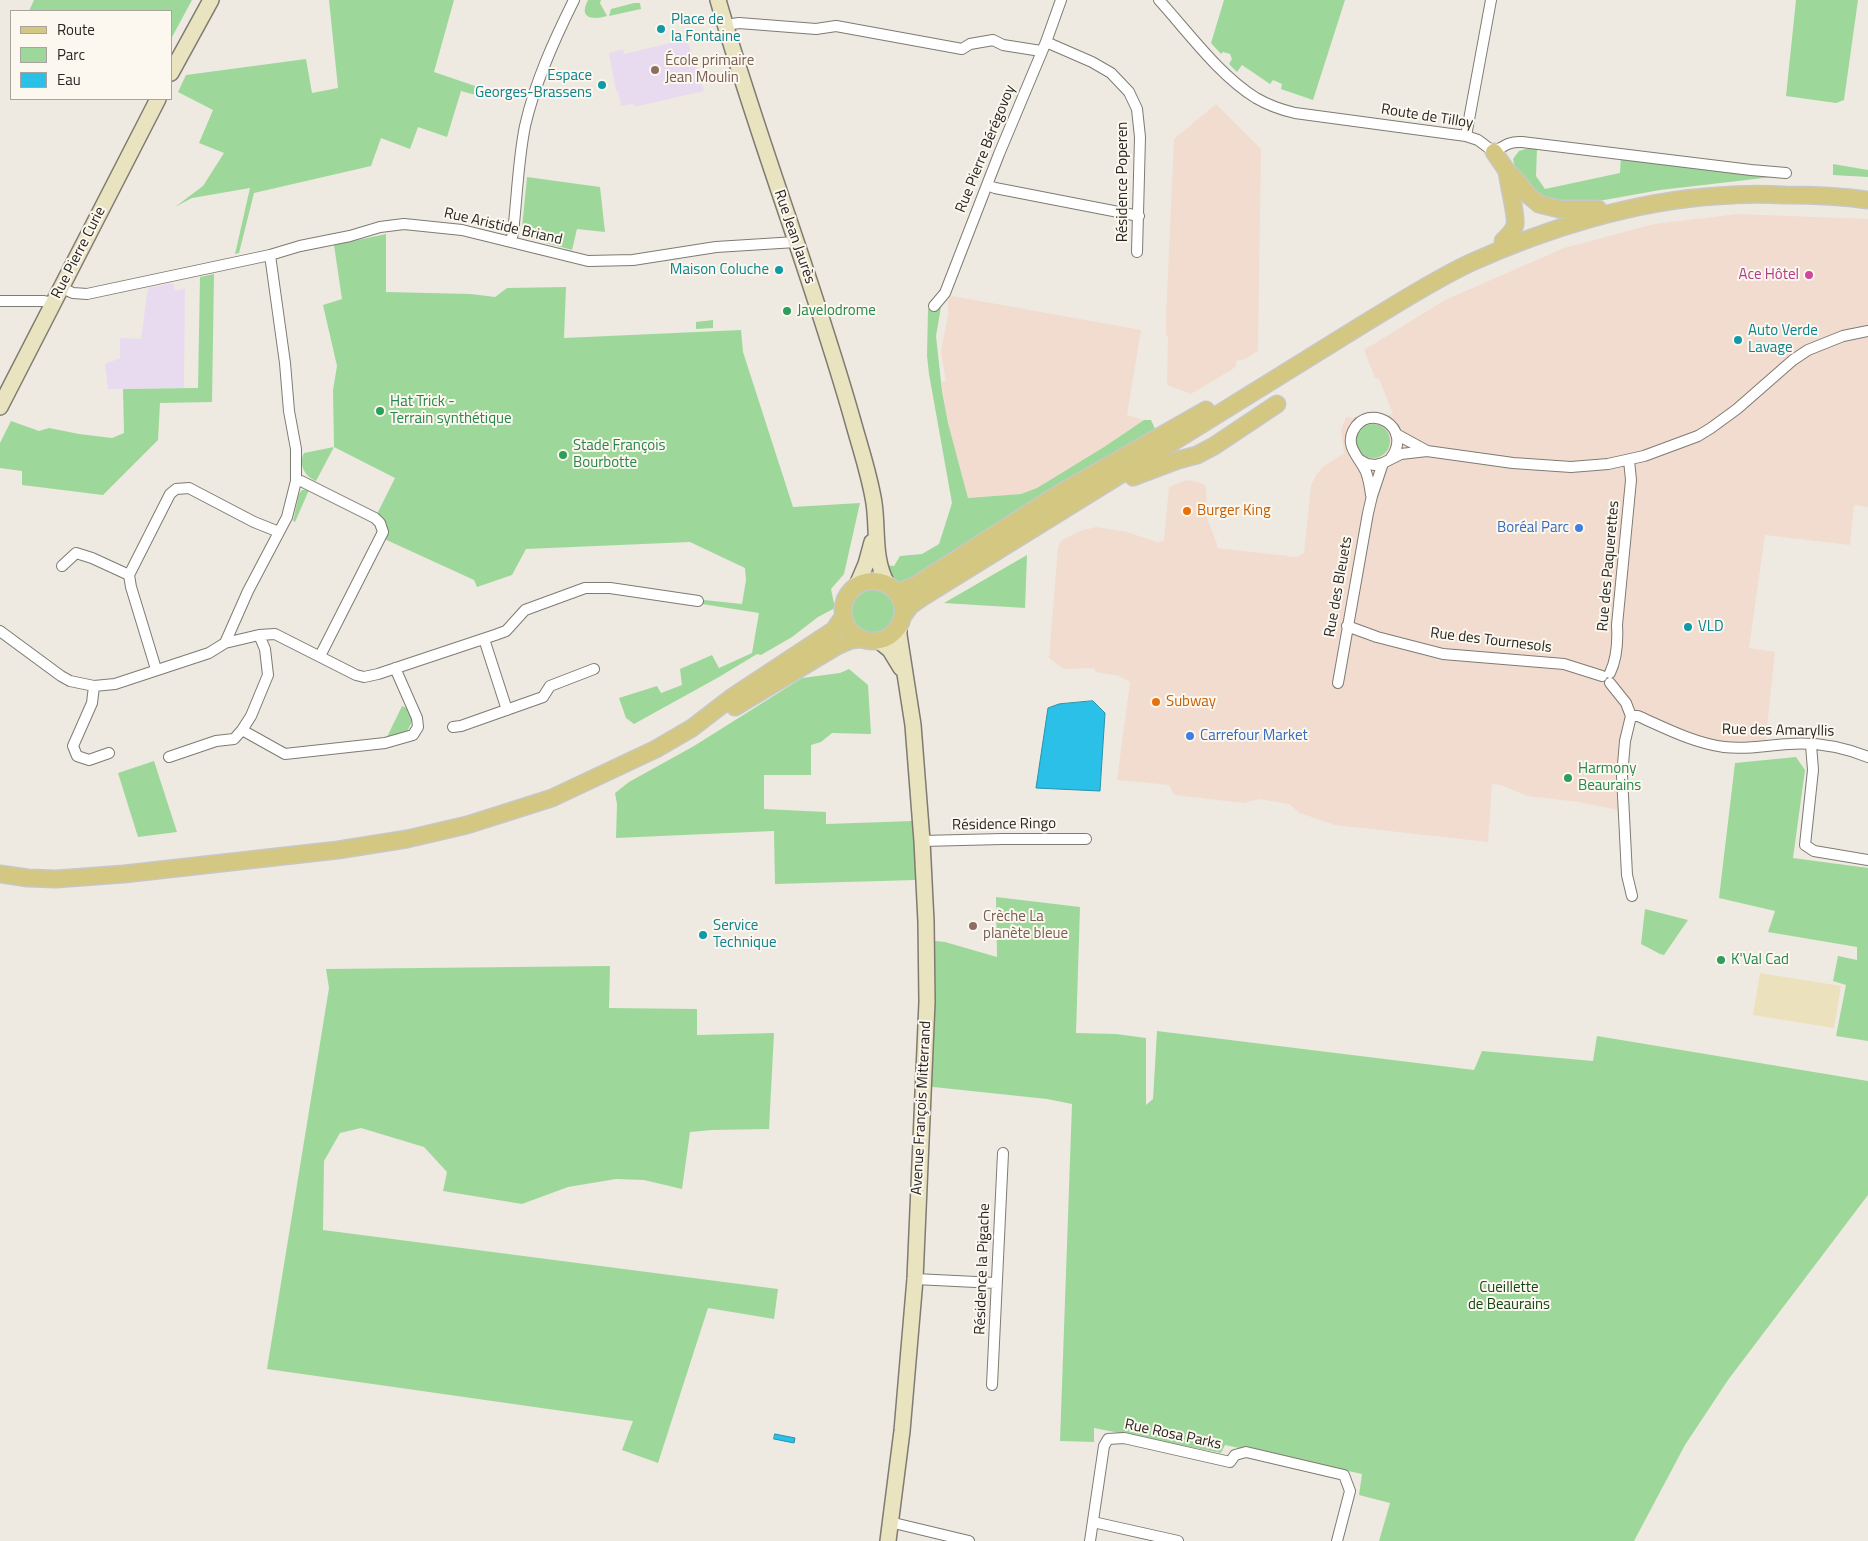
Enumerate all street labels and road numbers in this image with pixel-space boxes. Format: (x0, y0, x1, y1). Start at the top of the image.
street label: Rue Pierre Bérégovoy (952, 83, 1020, 215)
street label: Route de Tilloy (1380, 101, 1474, 133)
street label: Résidence Poperen (1114, 122, 1132, 242)
street label: Rue Jean Jaurès (770, 188, 818, 286)
street label: Rue Pierre Curie (48, 204, 110, 302)
street label: Rue Aristide Briand (442, 205, 564, 249)
street label: Rue des Paquerettes (1594, 500, 1624, 632)
street label: Rue des Bleuets (1321, 535, 1357, 639)
street label: Rue des Tournesols (1429, 625, 1553, 657)
street label: Rue des Amaryllis (1722, 721, 1834, 741)
street label: Résidence Ringo (952, 815, 1056, 835)
street label: Avenue François Mitterrand (908, 1020, 936, 1196)
street label: Résidence la Pigache (972, 1203, 994, 1335)
street label: Rue Rosa Parks (1123, 1416, 1223, 1454)

